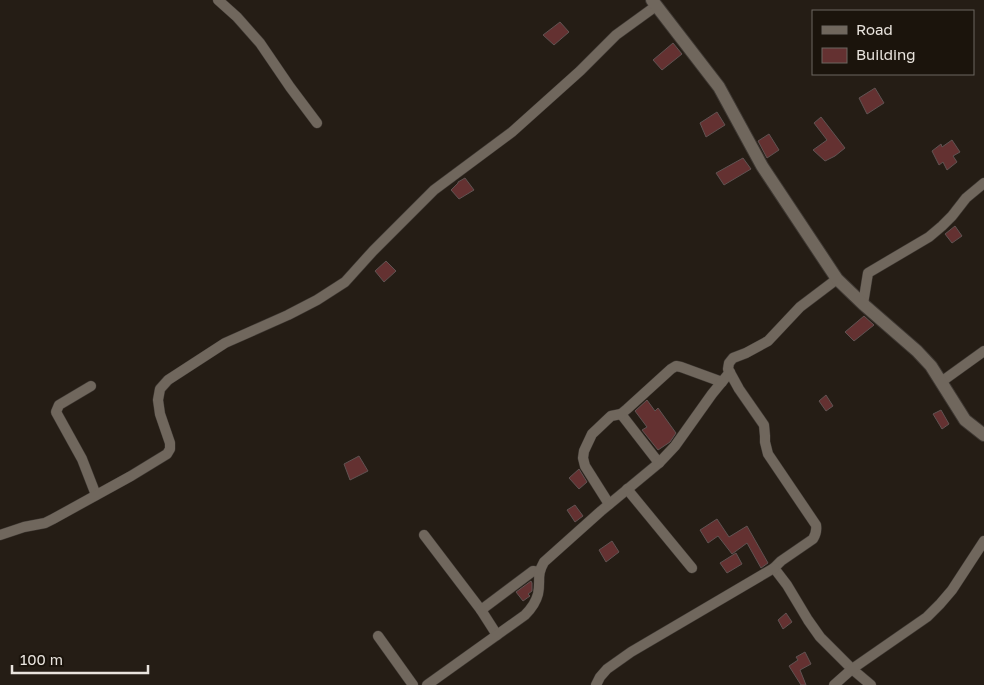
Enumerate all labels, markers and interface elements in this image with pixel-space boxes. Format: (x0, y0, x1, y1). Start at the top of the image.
legend (812, 10, 974, 75)
text: Road (856, 20, 893, 38)
text: Building (856, 45, 916, 63)
scale bar (12, 642, 149, 674)
text: 100 m (20, 650, 63, 668)

